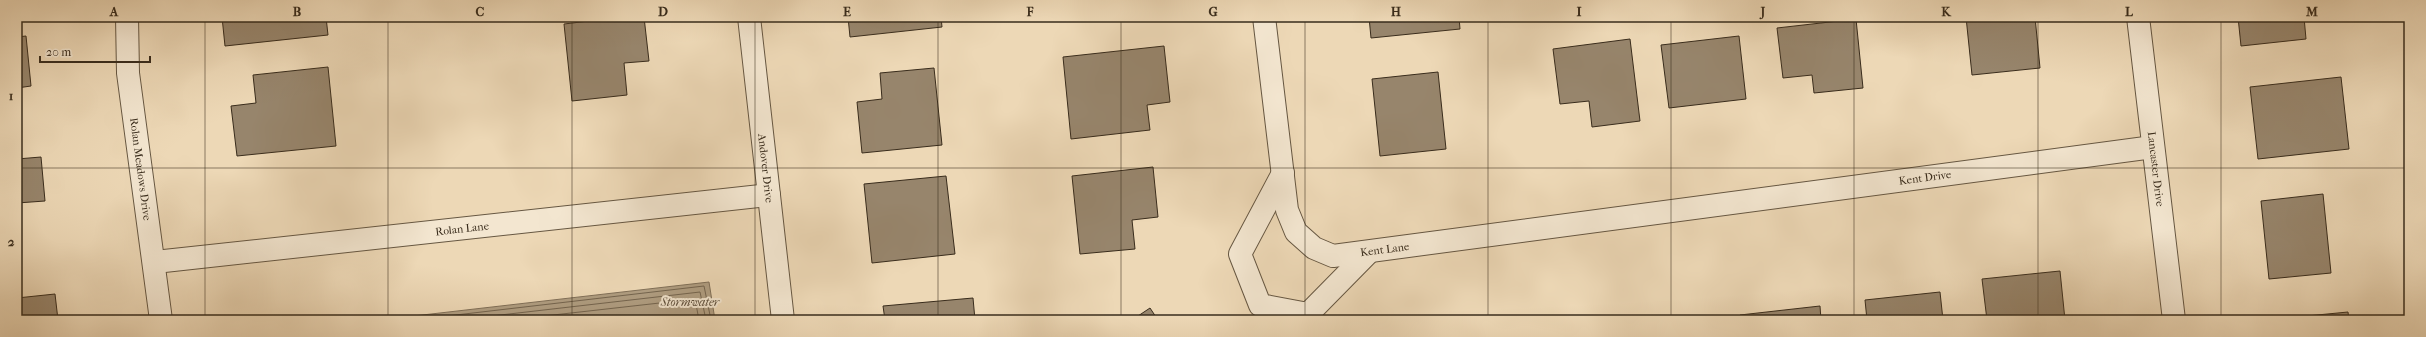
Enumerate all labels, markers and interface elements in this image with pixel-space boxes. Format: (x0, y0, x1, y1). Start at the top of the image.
text: A (109, 4, 119, 19)
text: B (293, 4, 302, 19)
text: C (476, 4, 485, 19)
text: D (658, 4, 668, 19)
text: E (843, 4, 851, 19)
text: F (1026, 4, 1034, 19)
text: G (1208, 4, 1218, 19)
text: H (1391, 4, 1402, 19)
text: I (1576, 4, 1582, 19)
text: J (1759, 4, 1766, 20)
text: K (1941, 4, 1952, 19)
text: L (2125, 4, 2134, 19)
text: M (2305, 4, 2318, 19)
scale bar (40, 38, 150, 64)
text: 20 m (46, 45, 71, 59)
text: 1 (9, 88, 14, 103)
street label: Rolan Meadows Drive (128, 117, 154, 222)
street label: Lancaster Drive (2145, 131, 2167, 208)
street label: Andover Drive (755, 132, 776, 204)
street label: Kent Drive (1898, 167, 1953, 187)
street label: Rolan Lane (435, 219, 490, 238)
text: 2 (8, 234, 15, 249)
street label: Kent Lane (1359, 239, 1411, 259)
water label: Stormwater (660, 295, 721, 309)

